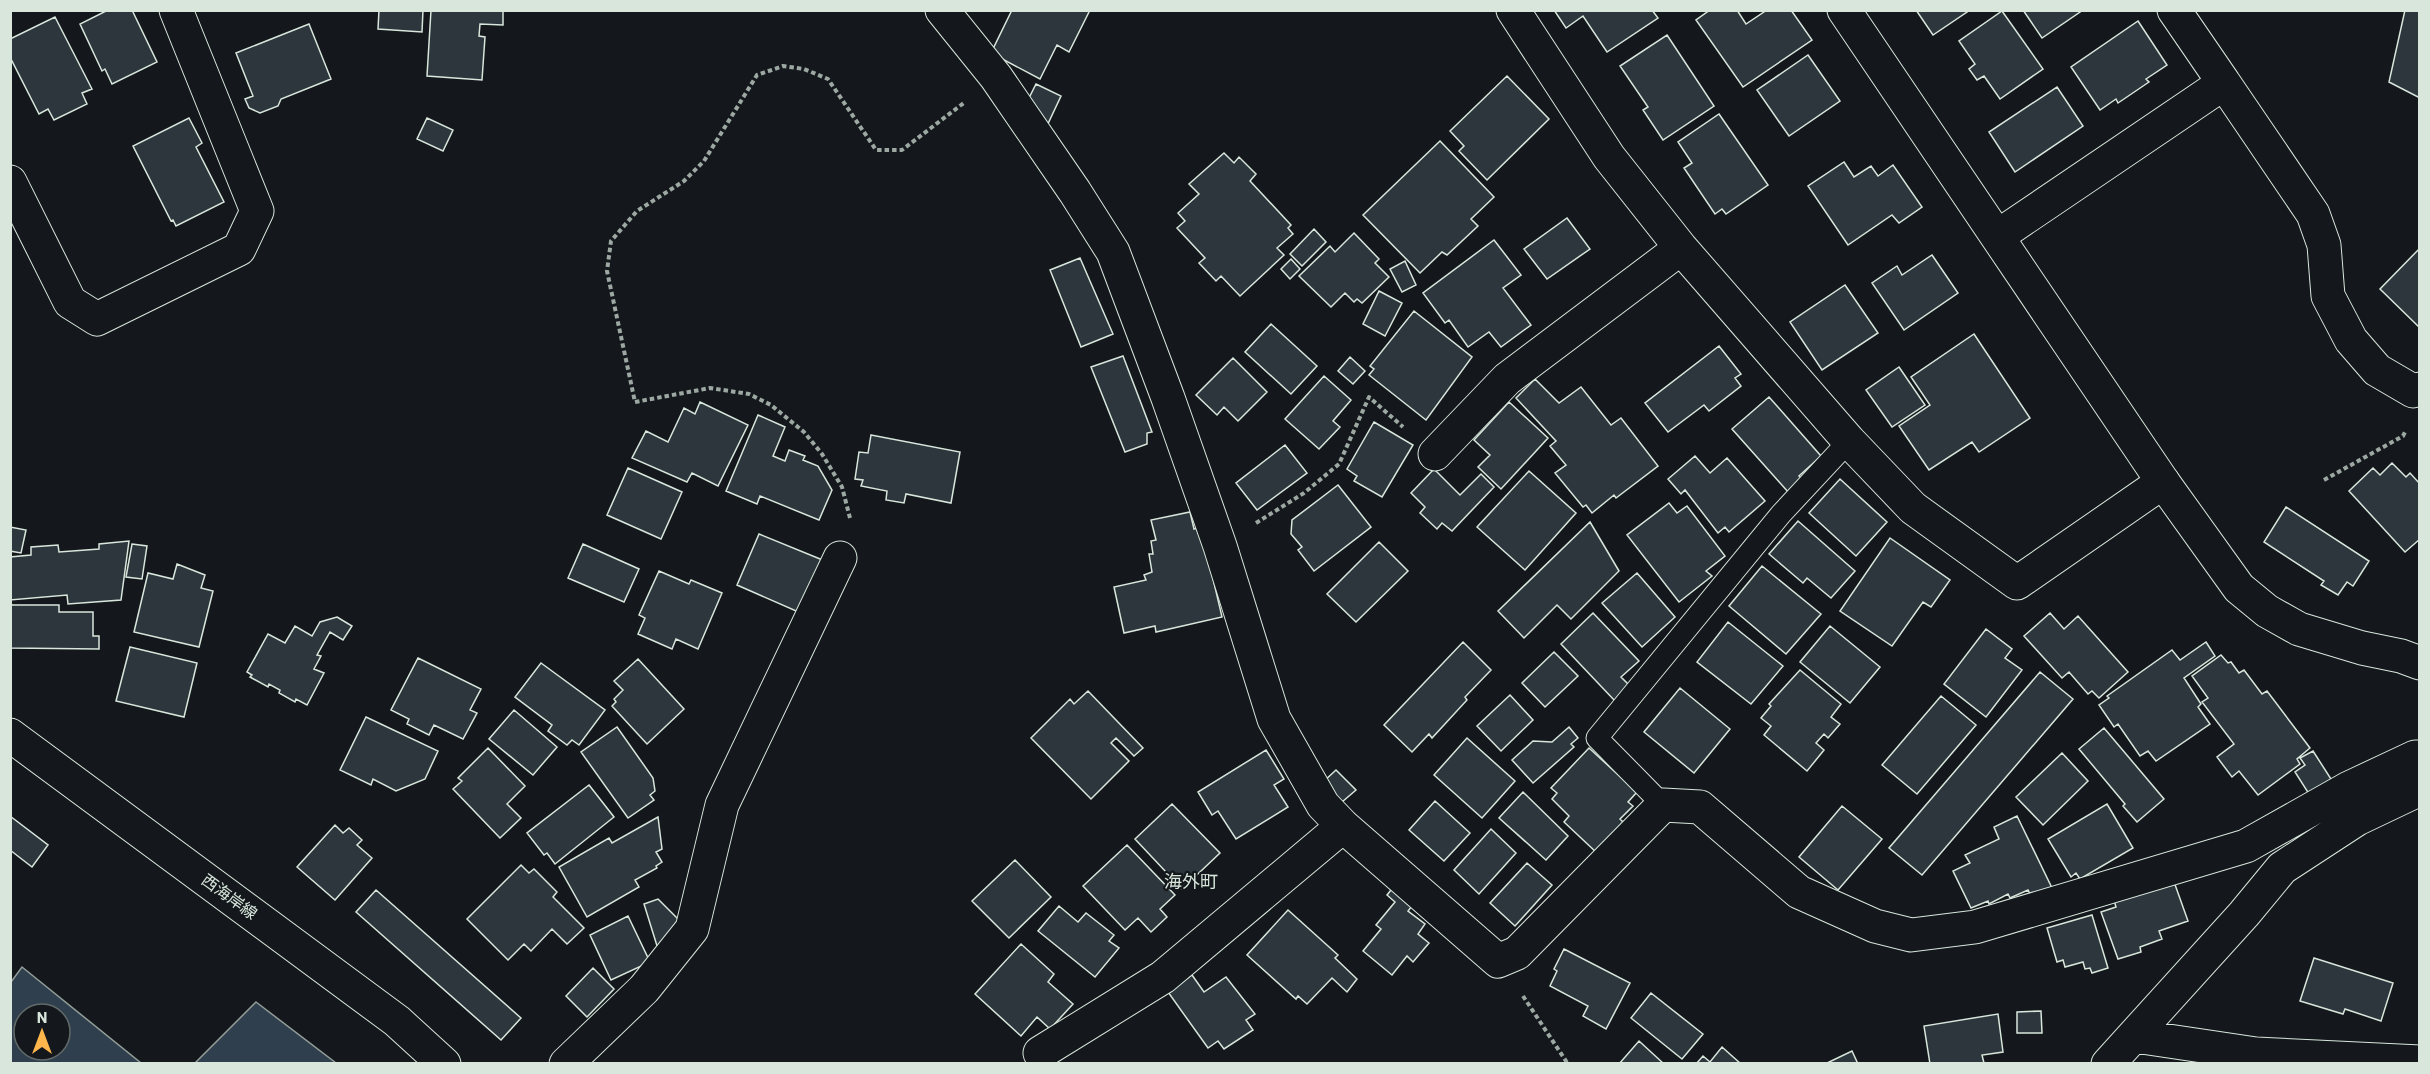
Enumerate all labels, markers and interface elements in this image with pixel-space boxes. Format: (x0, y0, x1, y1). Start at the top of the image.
street label: 西海岸線 (199, 870, 261, 922)
district label: 海外町 (1164, 870, 1218, 892)
north arrow (12, 1002, 72, 1062)
text: N (37, 1007, 47, 1026)

